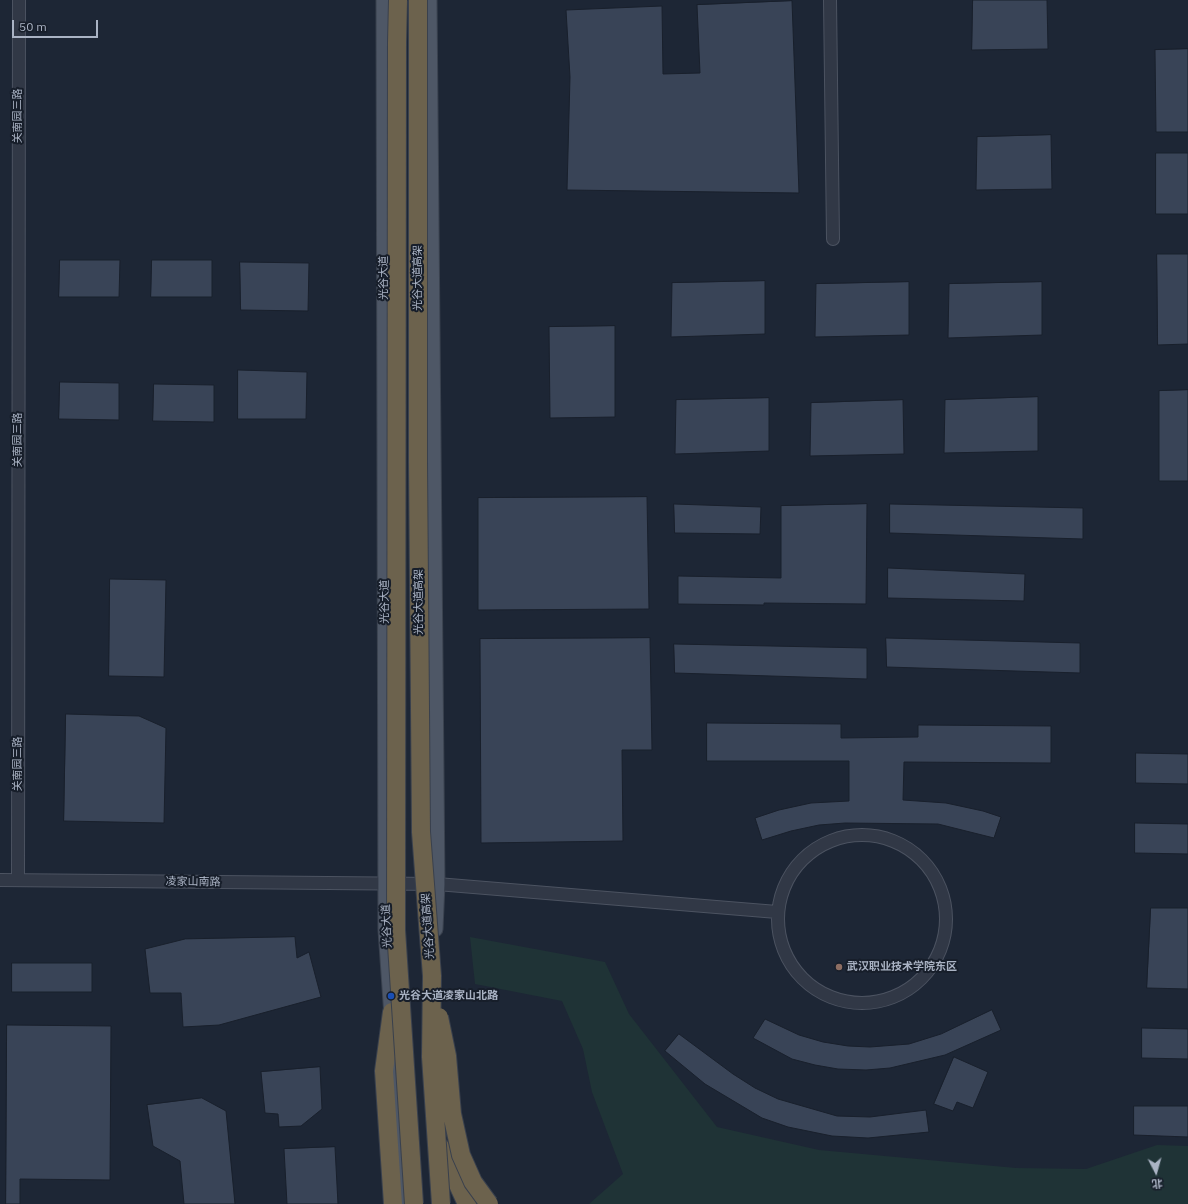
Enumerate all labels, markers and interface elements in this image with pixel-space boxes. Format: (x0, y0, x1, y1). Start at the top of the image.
scale bar (14, 12, 100, 38)
text: 50 m (19, 19, 47, 34)
street label: 关南园三路 (11, 89, 25, 143)
street label: 光谷大道高架 (411, 245, 425, 311)
street label: 光谷大道 (377, 256, 391, 300)
street label: 关南园三路 (11, 413, 25, 467)
street label: 光谷大道高架 (412, 569, 426, 635)
street label: 光谷大道 (378, 580, 392, 624)
street label: 关南园三路 (11, 737, 25, 791)
street label: 凌家山南路 (165, 875, 221, 889)
street label: 光谷大道高架 (419, 893, 437, 959)
street label: 光谷大道 (380, 904, 394, 948)
place label: 武汉职业技术学院东区 (847, 960, 957, 974)
marker: 武汉职业技术学院东区 (834, 962, 844, 972)
place label: 光谷大道凌家山北路 (399, 989, 498, 1003)
marker: 光谷大道凌家山北路 (386, 991, 396, 1001)
north arrow (1136, 1152, 1176, 1192)
text: 北 (1151, 1176, 1163, 1191)

